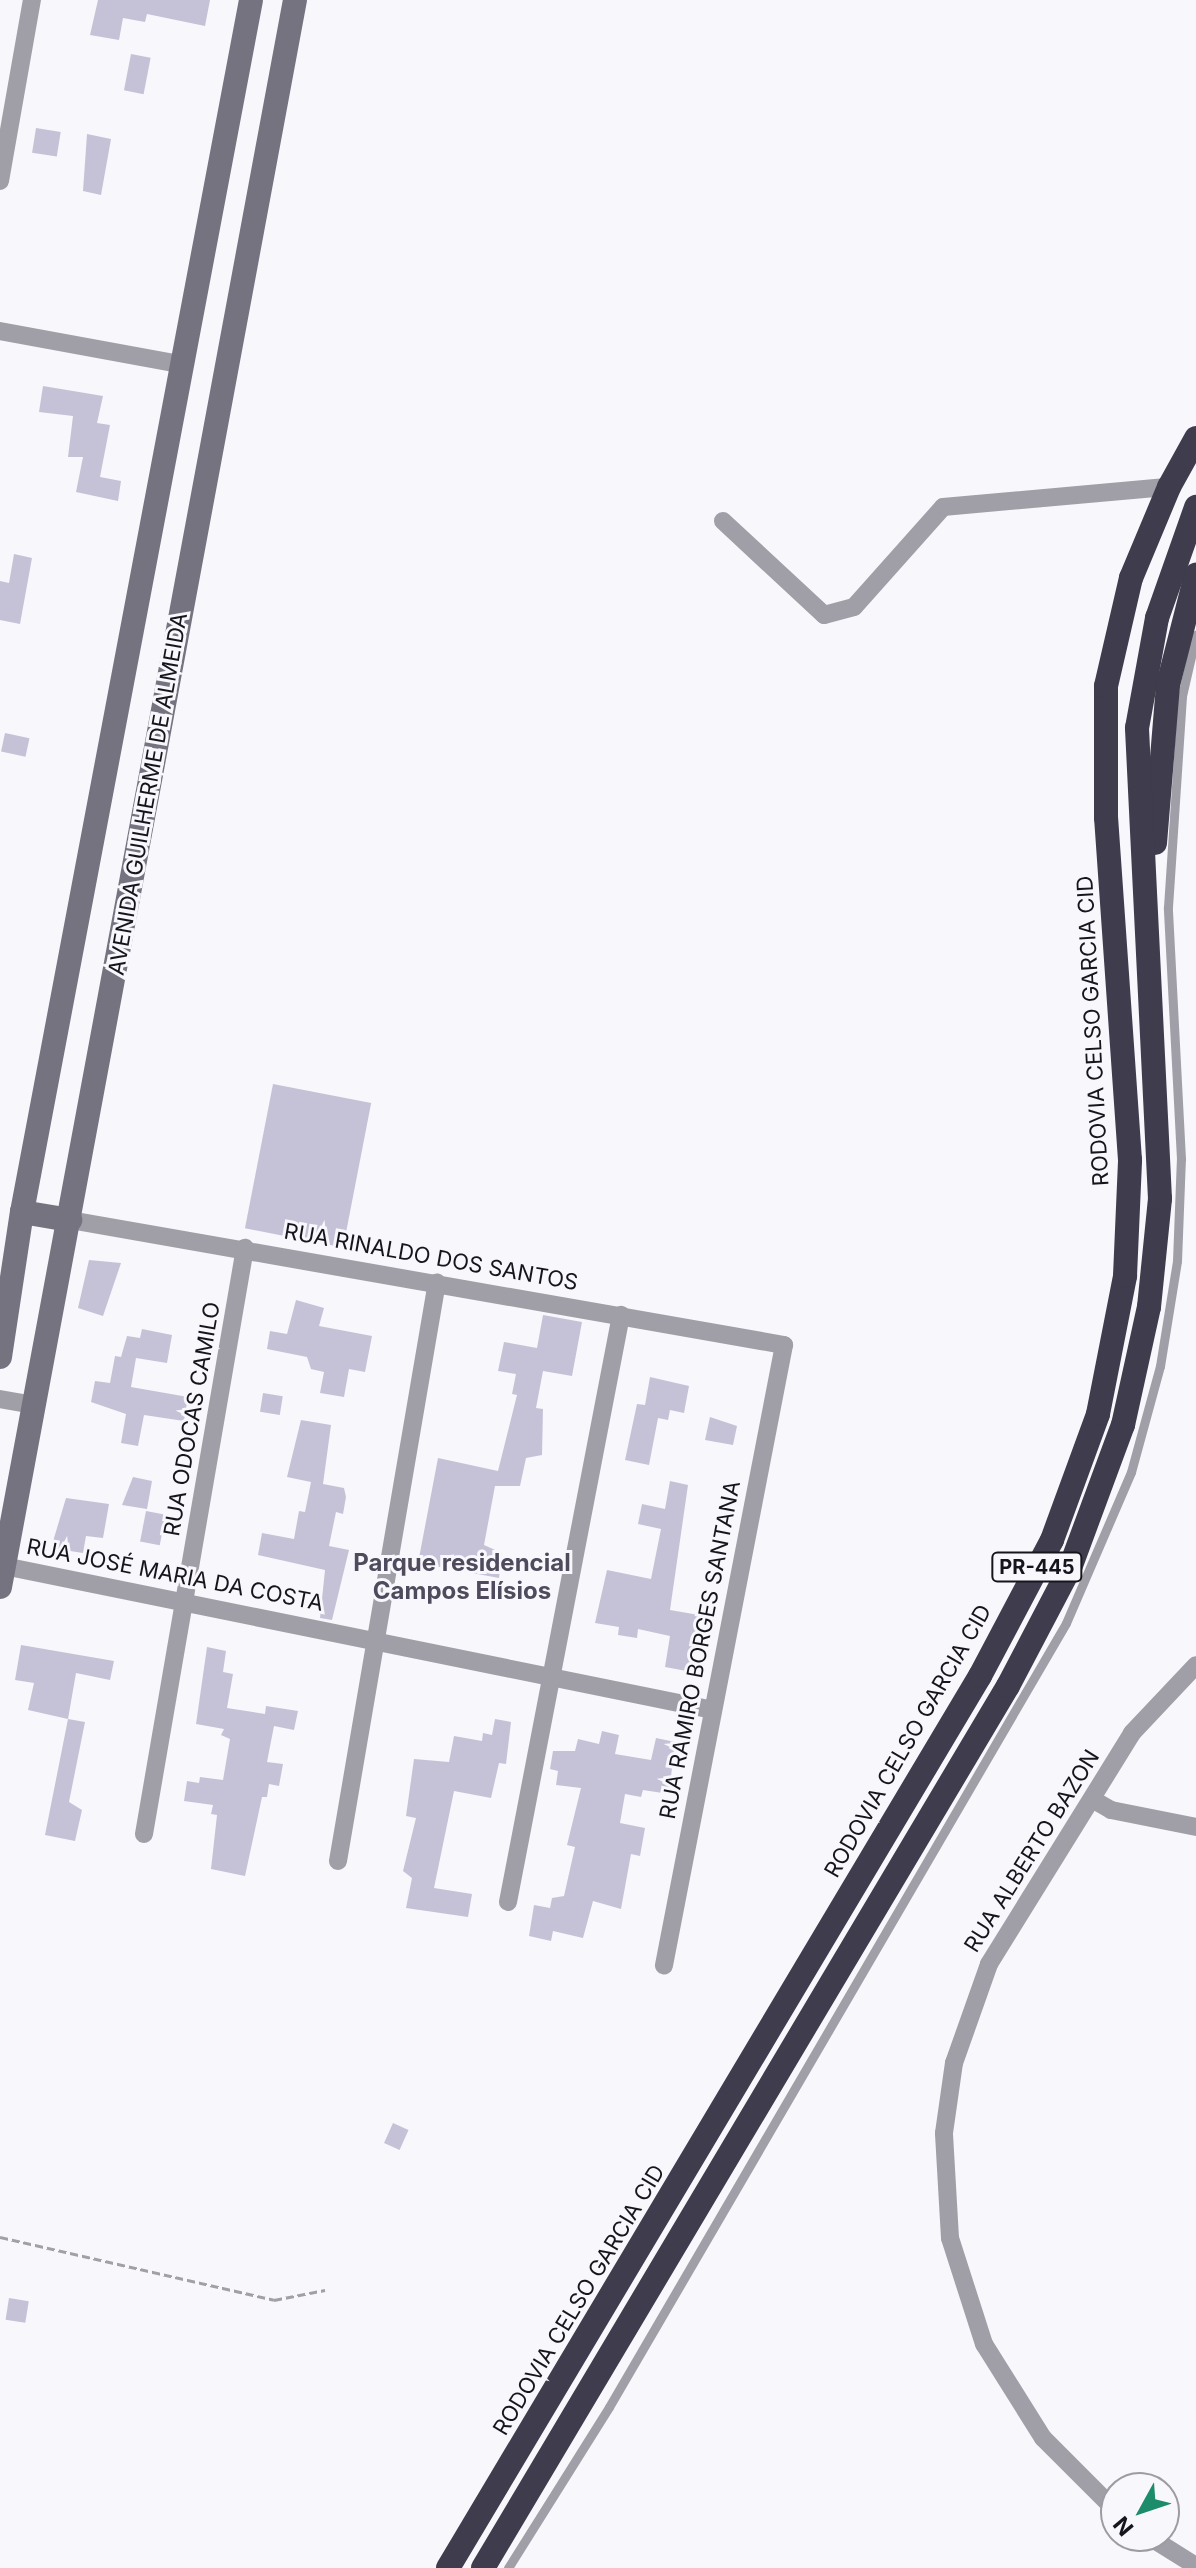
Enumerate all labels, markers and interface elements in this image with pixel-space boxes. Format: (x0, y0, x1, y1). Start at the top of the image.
street label: AVENIDA GUILHERME DE ALMEIDA (103, 611, 193, 977)
street label: RODOVIA CELSO GARCIA CID (1072, 875, 1114, 1187)
street label: RUA RINALDO DOS SANTOS (282, 1218, 580, 1296)
street label: RUA ODOCAS CAMILO (158, 1300, 226, 1538)
street label: RUA RAMIRO BORGES SANTANA (654, 1479, 746, 1821)
street label: RUA JOSÉ MARIA DA COSTA (24, 1533, 326, 1617)
district label: Parque residencial Campos Elísios (353, 1549, 571, 1605)
road number: PR-445 (991, 1551, 1083, 1583)
street label: RODOVIA CELSO GARCIA CID (819, 1600, 997, 1882)
street label: RUA ALBERTO BAZON (959, 1745, 1105, 1957)
street label: RODOVIA CELSO GARCIA CID (488, 2160, 670, 2440)
north arrow (1100, 2472, 1180, 2552)
text: N (1108, 2511, 1138, 2541)

